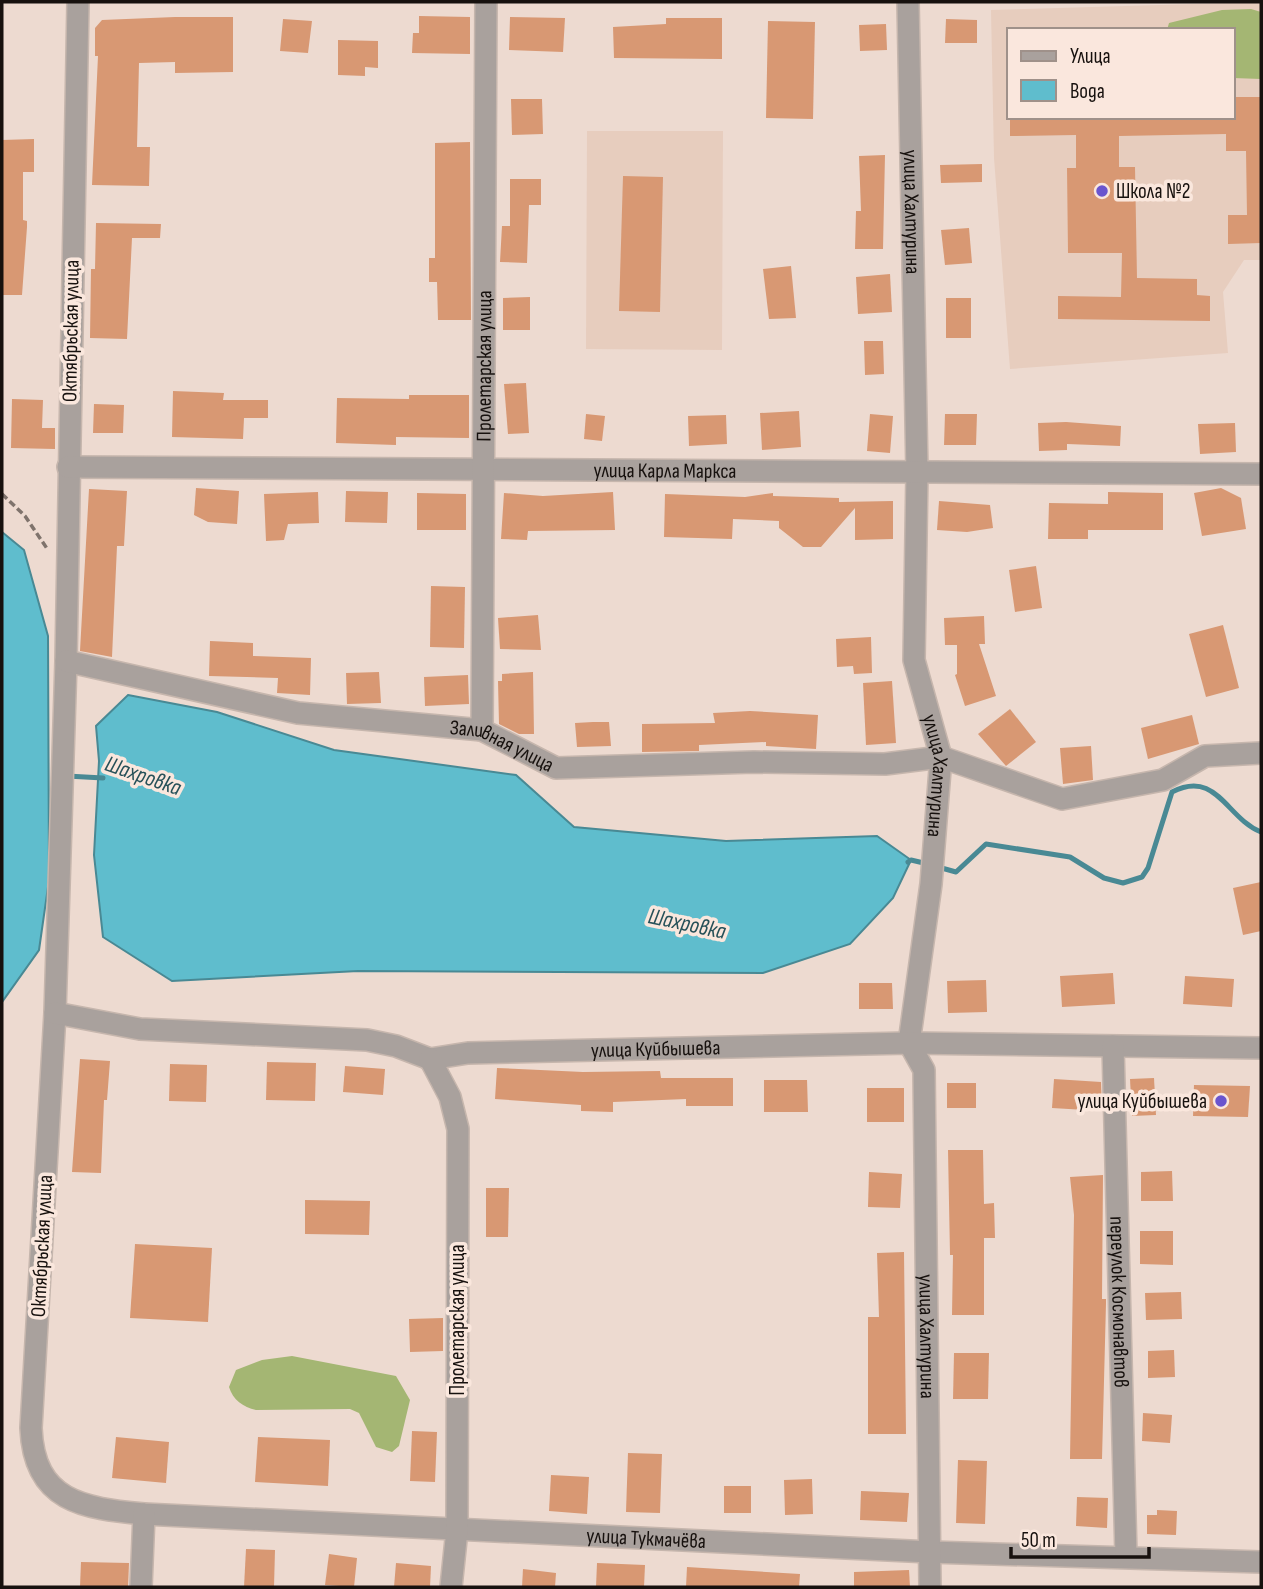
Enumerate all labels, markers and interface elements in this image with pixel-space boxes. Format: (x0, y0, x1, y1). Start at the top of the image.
legend (1007, 28, 1235, 119)
text: Улица (1070, 44, 1111, 69)
text: Вода (1070, 79, 1105, 104)
street label: улица Халтурина (898, 149, 926, 274)
place label: Школа №2 (1116, 179, 1190, 204)
marker: Школа №2 (1094, 183, 1110, 199)
street label: Октябрьская улица (57, 260, 85, 402)
street label: Пролетарская улица (471, 290, 497, 442)
street label: улица Карла Маркса (593, 458, 737, 483)
street label: улица Халтурина (917, 711, 954, 838)
street label: Заливная улица (449, 715, 558, 777)
water label: Шахровка (101, 750, 185, 802)
water label: Шахровка (646, 902, 729, 946)
street label: улица Куйбышева (591, 1035, 721, 1063)
place label: улица Куйбышева (1077, 1089, 1207, 1114)
marker: улица Куйбышева (1213, 1093, 1229, 1109)
street label: Октябрьская улица (26, 1174, 58, 1318)
street label: переулок Космонавтов (1105, 1216, 1134, 1388)
street label: Пролетарская улица (445, 1244, 470, 1396)
street label: улица Халтурина (914, 1274, 940, 1399)
scale bar (1011, 1516, 1149, 1560)
street label: улица Тукмачёва (586, 1523, 707, 1554)
text: 50 m (1021, 1528, 1056, 1553)

